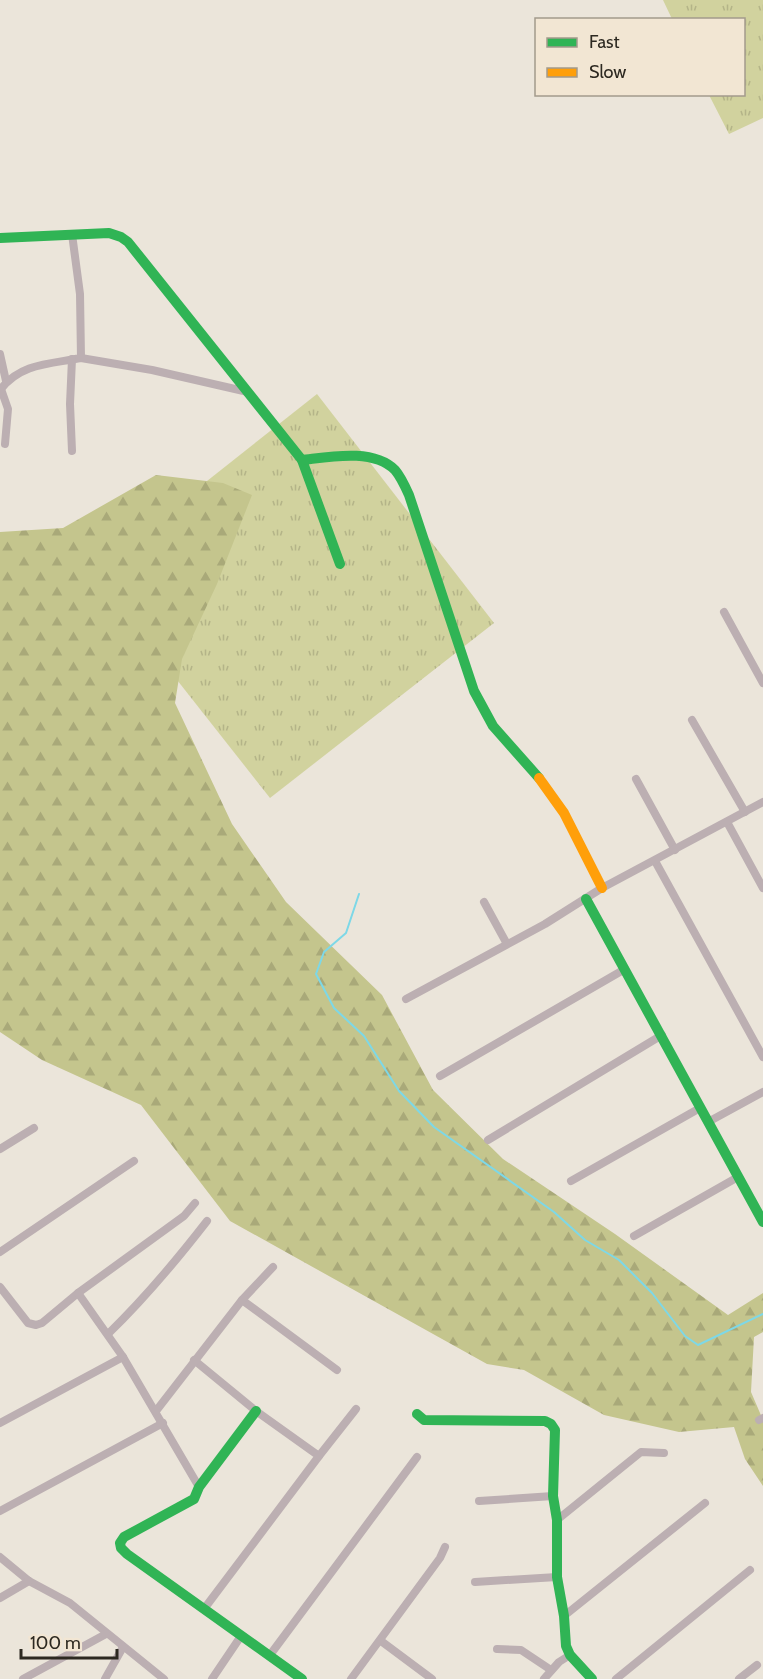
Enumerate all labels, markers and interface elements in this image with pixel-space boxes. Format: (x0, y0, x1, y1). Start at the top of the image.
legend (535, 18, 745, 96)
text: Fast (589, 31, 620, 53)
text: Slow (589, 61, 626, 83)
scale bar (21, 1622, 117, 1660)
text: 100 m (30, 1632, 81, 1654)

